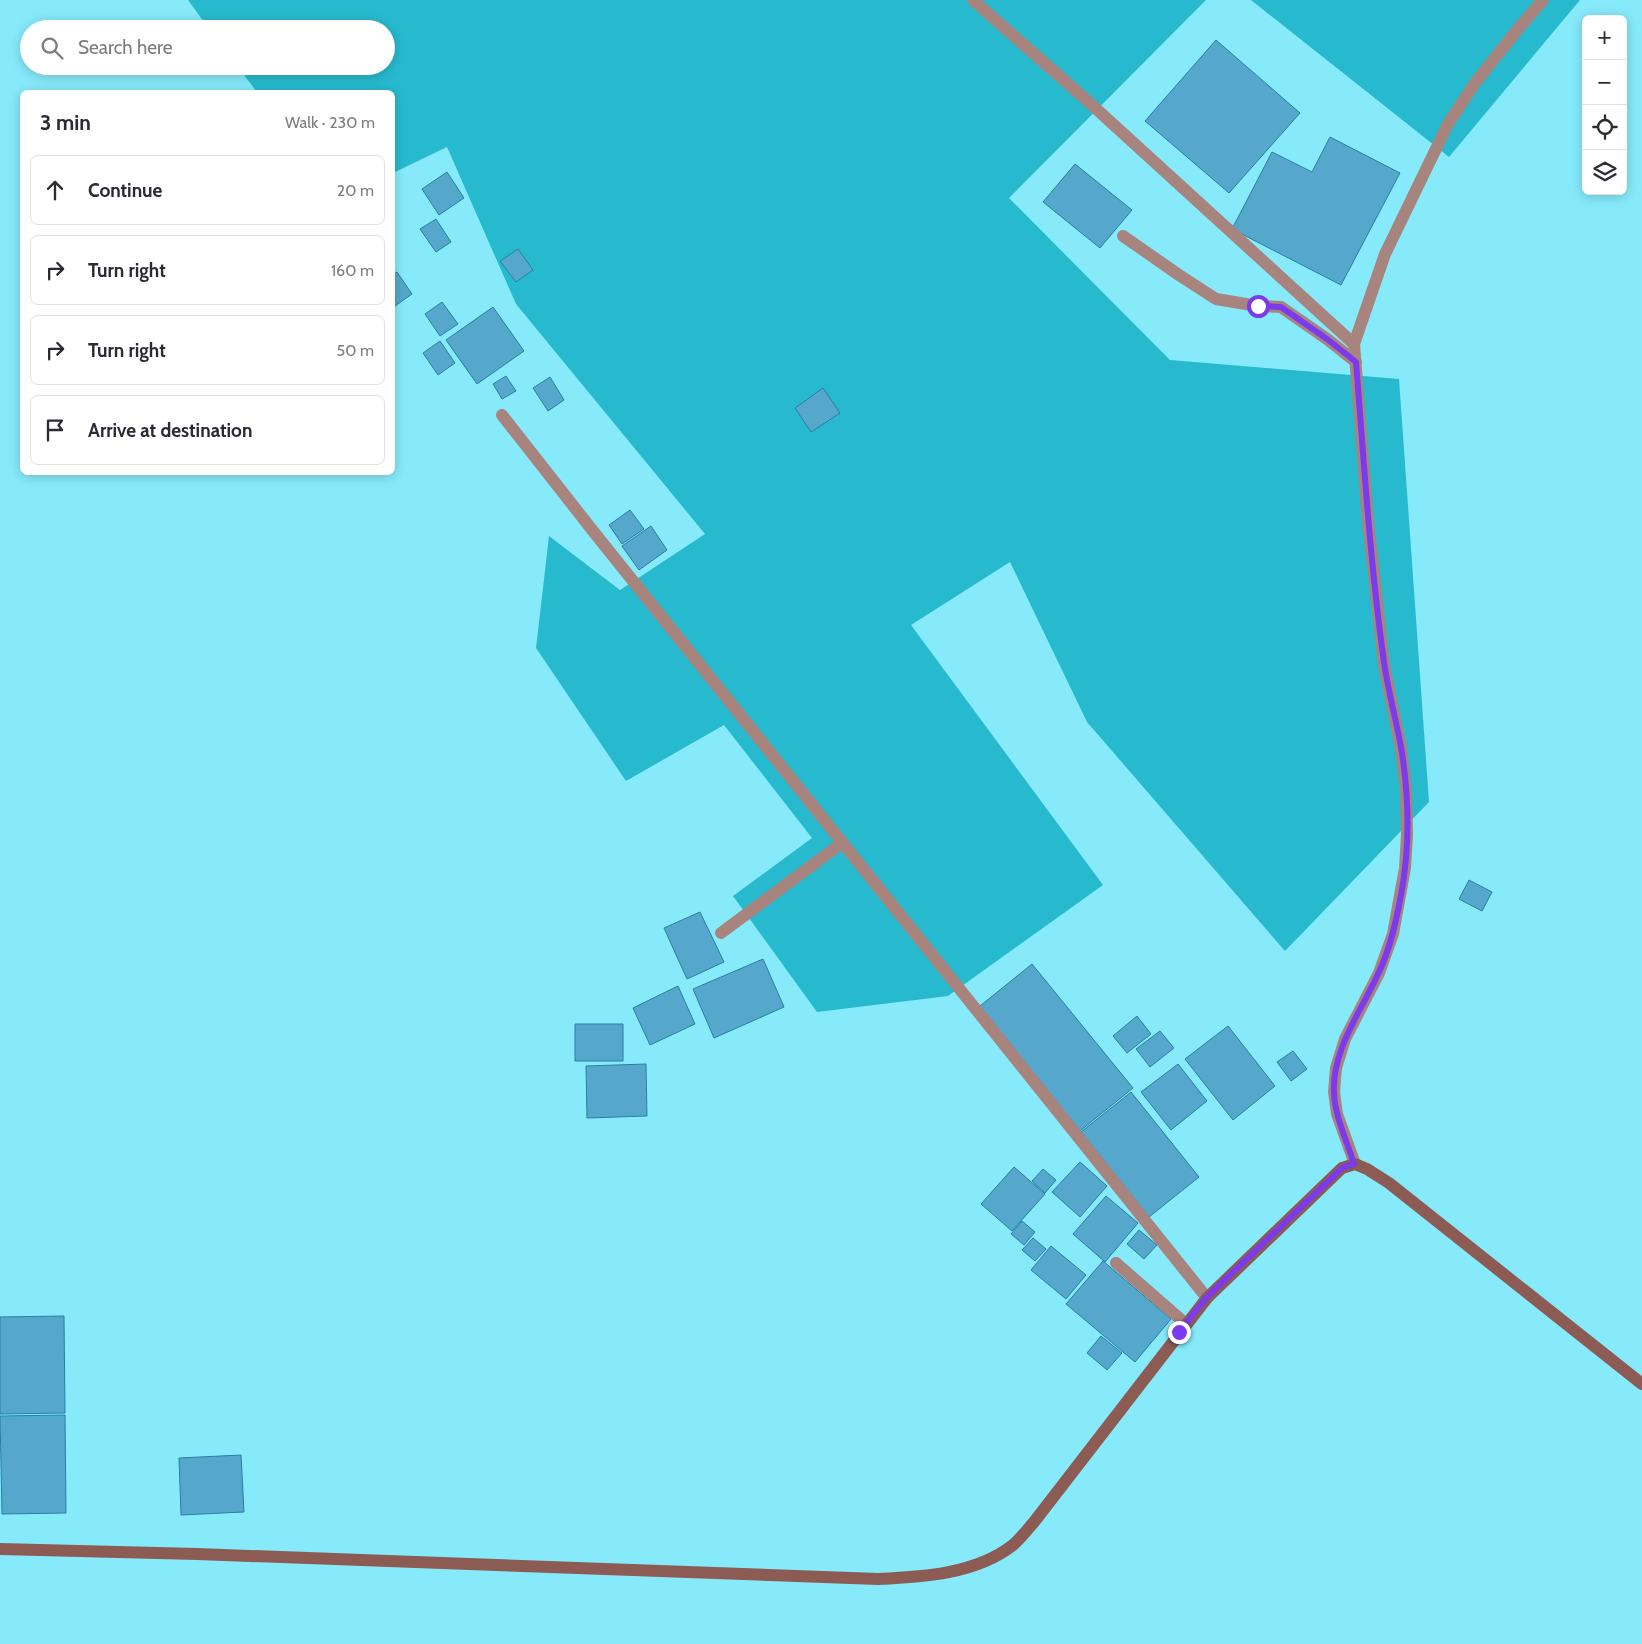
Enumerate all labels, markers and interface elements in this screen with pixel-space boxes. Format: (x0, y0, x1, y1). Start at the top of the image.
map controls (1582, 15, 1627, 195)
button: + (1582, 15, 1627, 60)
search box (20, 20, 395, 75)
icon: search (38, 34, 66, 62)
text: Search here (78, 36, 172, 59)
button: − (1582, 60, 1627, 105)
button: locate (1582, 105, 1627, 150)
text: 3 min (40, 110, 91, 135)
text: Walk · 230 m (285, 113, 375, 132)
button: layers (1582, 150, 1627, 195)
icon: ahead (41, 176, 69, 204)
text: Continue (88, 179, 162, 202)
text: 20 m (337, 181, 374, 200)
icon: right (41, 256, 69, 284)
text: Turn right (88, 259, 166, 282)
text: 160 m (331, 261, 374, 280)
route start (1247, 295, 1270, 318)
icon: right (41, 336, 69, 364)
text: Turn right (88, 339, 166, 362)
text: 50 m (337, 341, 374, 360)
icon: arrive (41, 416, 69, 444)
text: Arrive at destination (88, 419, 252, 442)
route end (1168, 1321, 1191, 1344)

